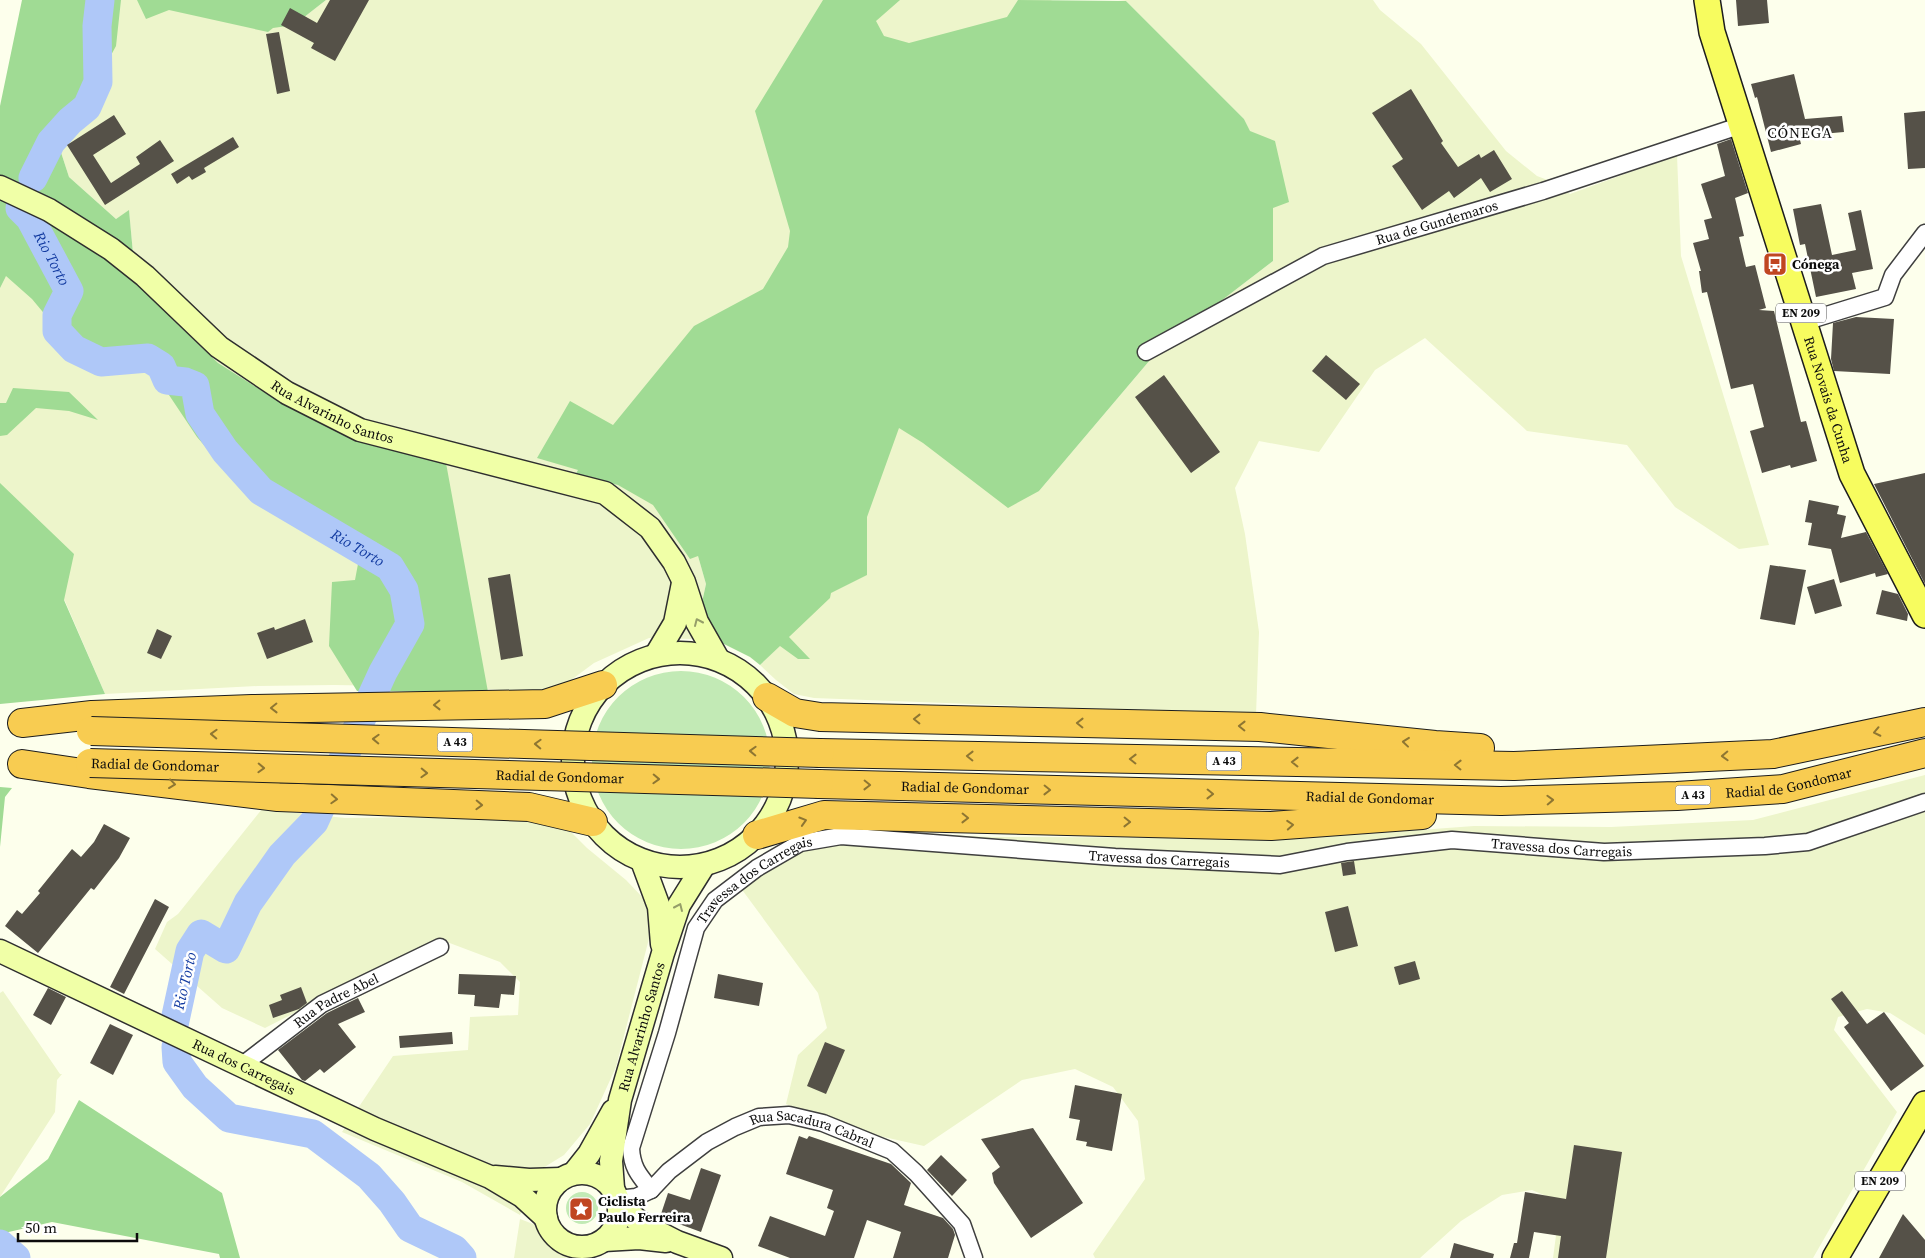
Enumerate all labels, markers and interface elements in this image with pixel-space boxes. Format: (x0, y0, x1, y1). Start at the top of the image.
district label: CÓNEGA (1767, 122, 1833, 143)
street label: Rua de Gundemaros (1373, 195, 1500, 250)
water label: Rio Torto (29, 227, 75, 289)
bus stop icon: Cónega (1762, 251, 1788, 277)
place label: Cónega (1792, 254, 1840, 274)
road number: EN 209 (1776, 304, 1826, 322)
street label: Rua Novais da Cunha (1799, 334, 1858, 466)
street label: Rua Alvarinho Santos (267, 375, 396, 448)
water label: Rio Torto (326, 523, 388, 571)
one-way arrow (693, 618, 704, 627)
one-way arrow (433, 700, 441, 711)
one-way arrow (270, 703, 278, 713)
one-way arrow (913, 714, 921, 724)
one-way arrow (1076, 717, 1084, 728)
one-way arrow (1238, 721, 1246, 731)
one-way arrow (1873, 727, 1882, 737)
one-way arrow (209, 729, 217, 740)
road number: A 43 (438, 732, 472, 752)
one-way arrow (372, 734, 380, 745)
one-way arrow (1402, 737, 1410, 748)
one-way arrow (534, 739, 542, 750)
one-way arrow (749, 746, 757, 756)
one-way arrow (966, 751, 974, 761)
road number: A 43 (1206, 751, 1242, 770)
one-way arrow (1720, 751, 1728, 762)
street label: Radial de Gondomar (91, 753, 219, 777)
one-way arrow (1129, 754, 1136, 764)
one-way arrow (1291, 757, 1299, 767)
one-way arrow (1453, 760, 1461, 770)
one-way arrow (258, 762, 266, 773)
street label: Radial de Gondomar (1725, 762, 1854, 803)
street label: Radial de Gondomar (495, 765, 624, 788)
one-way arrow (420, 767, 428, 778)
one-way arrow (653, 774, 661, 785)
street label: Radial de Gondomar (901, 776, 1029, 799)
one-way arrow (168, 778, 176, 789)
one-way arrow (864, 780, 872, 791)
one-way arrow (1044, 785, 1052, 795)
street label: Radial de Gondomar (1305, 786, 1434, 809)
road number: A 43 (1676, 786, 1710, 804)
one-way arrow (1206, 789, 1214, 799)
one-way arrow (330, 794, 338, 805)
one-way arrow (1546, 795, 1554, 805)
one-way arrow (475, 800, 483, 811)
one-way arrow (961, 813, 969, 824)
one-way arrow (799, 817, 807, 827)
one-way arrow (1124, 817, 1132, 828)
one-way arrow (1286, 819, 1294, 830)
street label: Travessa dos Carregais (692, 831, 814, 928)
street label: Travessa dos Carregais (1490, 833, 1633, 862)
street label: Travessa dos Carregais (1088, 845, 1230, 873)
one-way arrow (673, 903, 684, 912)
water label: Rio Torto (167, 950, 201, 1013)
street label: Rua Alvarinho Santos (613, 960, 670, 1094)
street label: Rua Padre Abel (289, 968, 382, 1033)
street label: Rua dos Carregais (189, 1034, 299, 1100)
street label: Rua Sacadura Cabral (746, 1105, 877, 1153)
road number: EN 209 (1855, 1172, 1905, 1190)
place label: Ciclista Paulo Ferreira (598, 1191, 691, 1227)
place icon: Ciclista Paulo Ferreira (568, 1196, 594, 1222)
scale bar (18, 1210, 136, 1242)
text: 50 m (25, 1217, 57, 1238)

